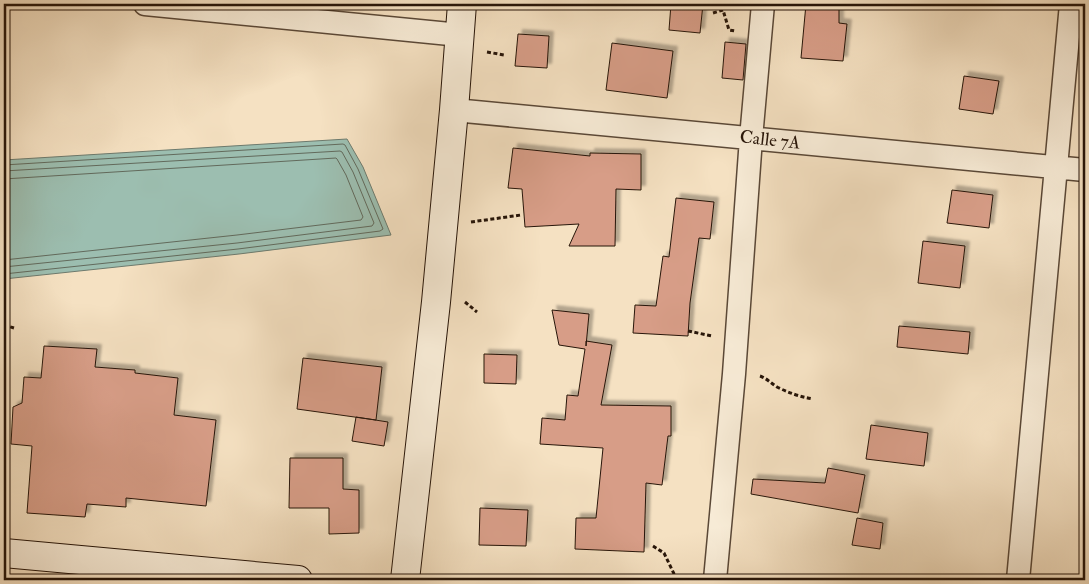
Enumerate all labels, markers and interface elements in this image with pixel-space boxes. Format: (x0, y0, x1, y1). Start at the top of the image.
street label: Calle 7A (739, 125, 802, 155)

